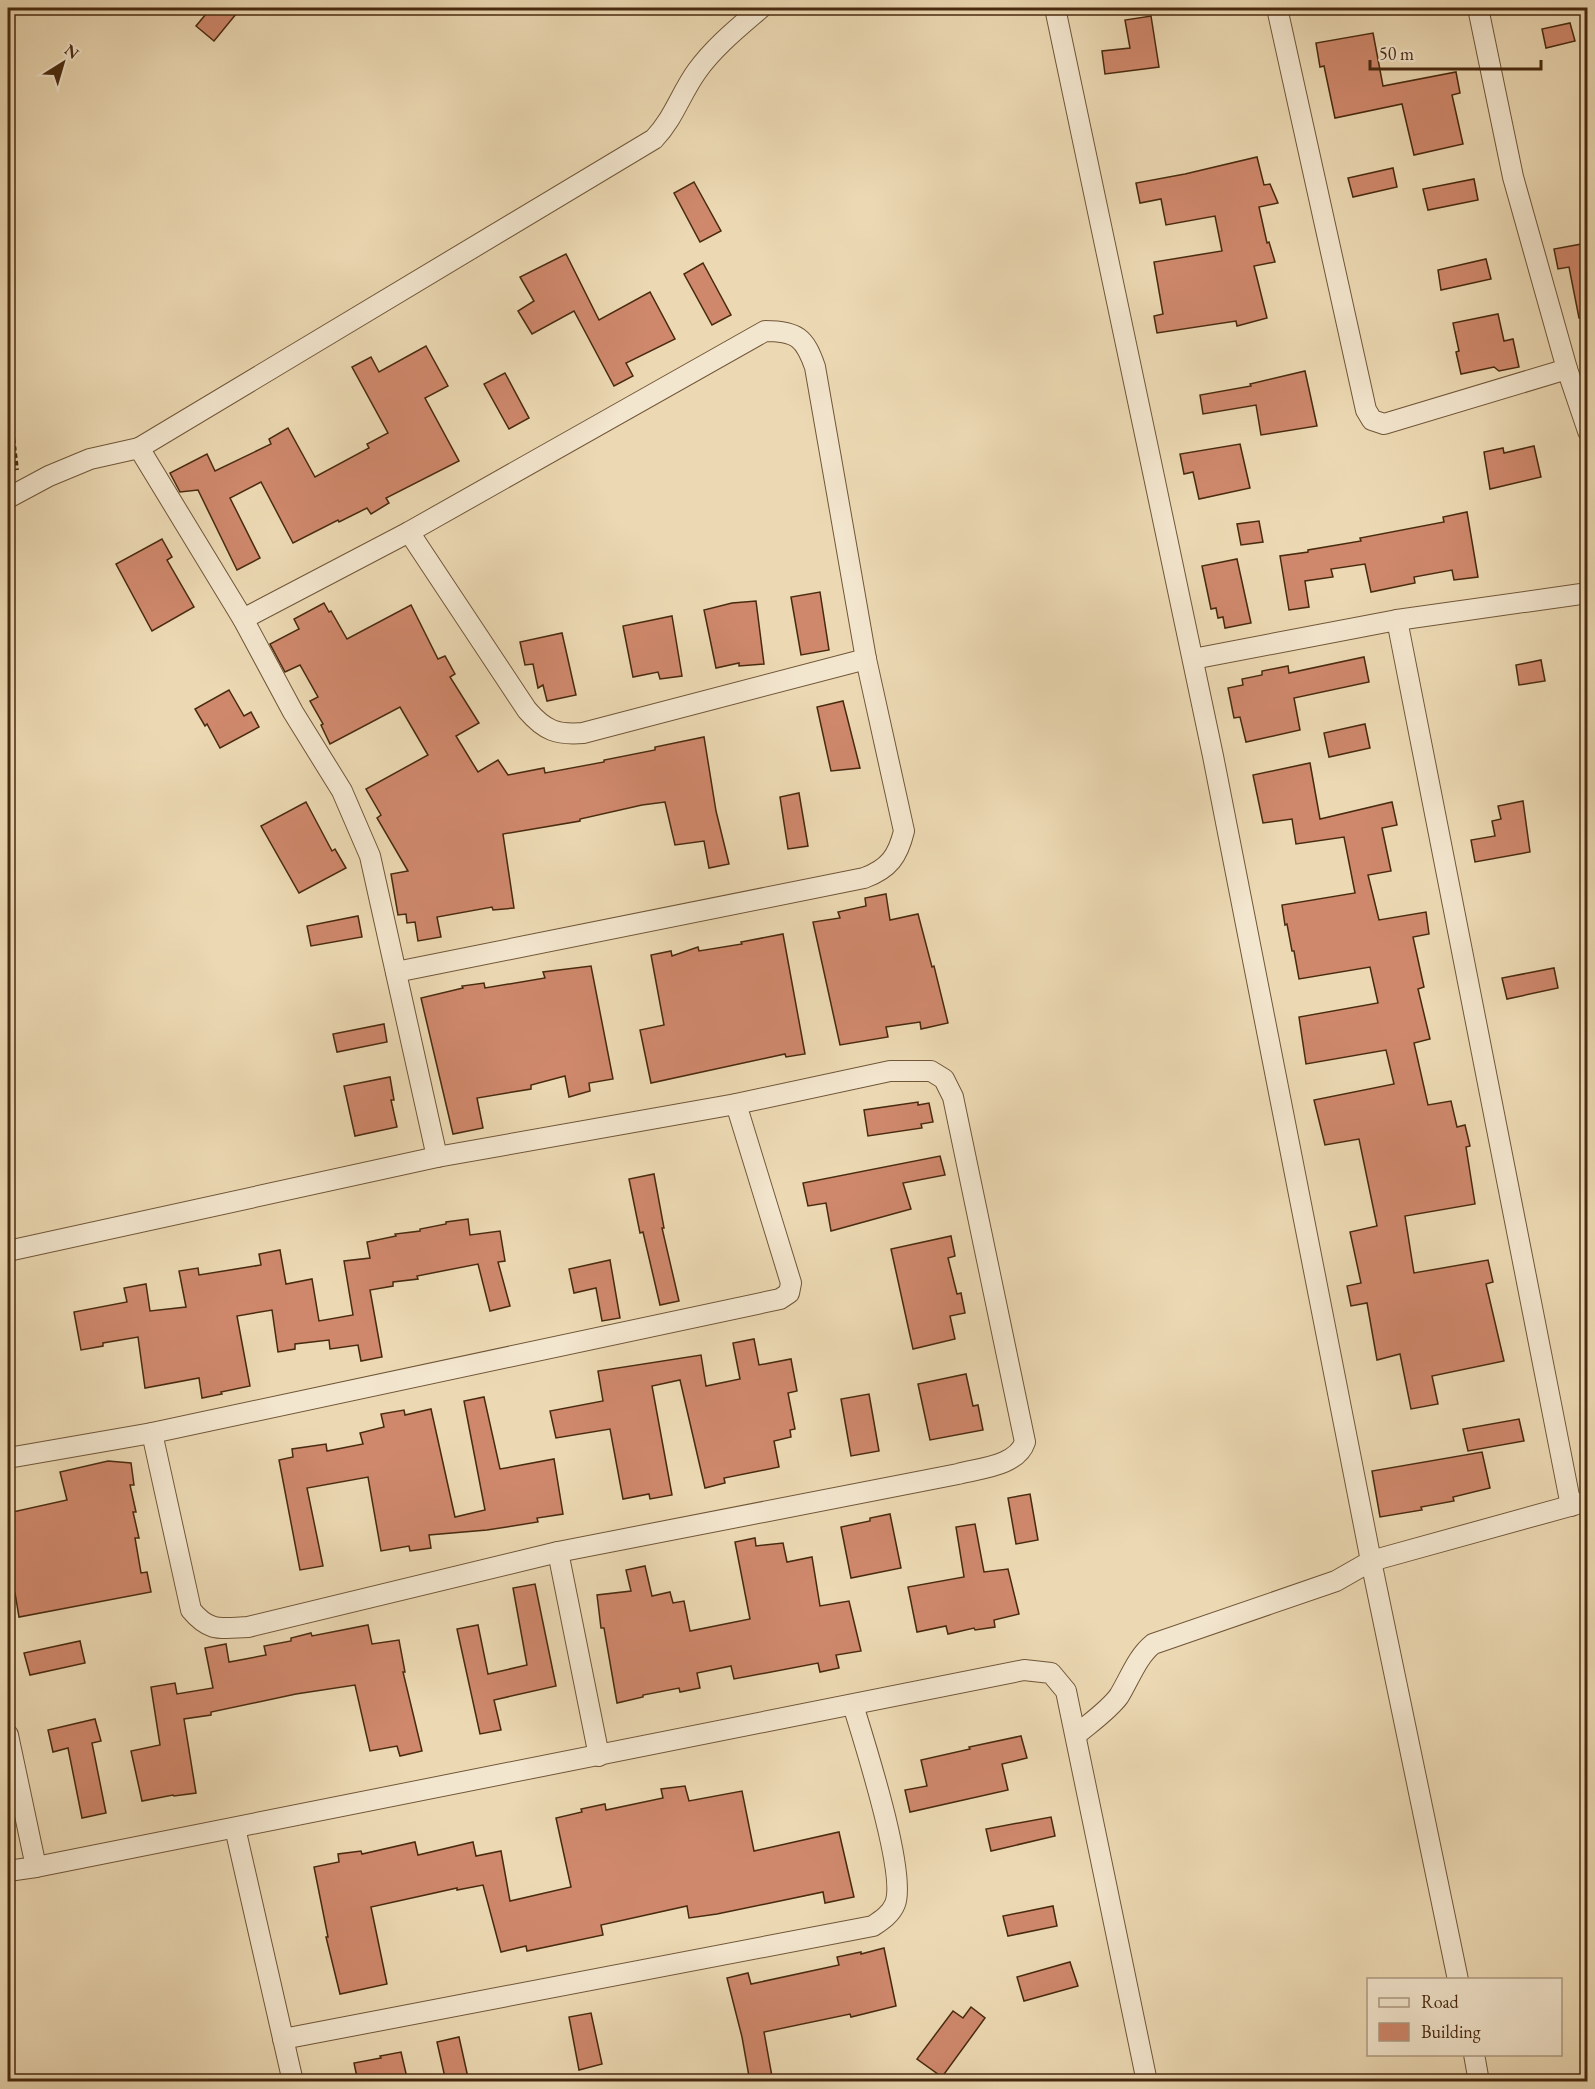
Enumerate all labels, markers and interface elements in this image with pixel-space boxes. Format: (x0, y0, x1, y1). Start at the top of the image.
north arrow (33, 33, 93, 93)
scale bar (1370, 33, 1541, 71)
text: N (60, 39, 83, 64)
text: 50 m (1379, 42, 1414, 65)
legend (1367, 1978, 1562, 2056)
text: Road (1421, 1990, 1460, 2013)
text: Building (1421, 2020, 1481, 2043)

